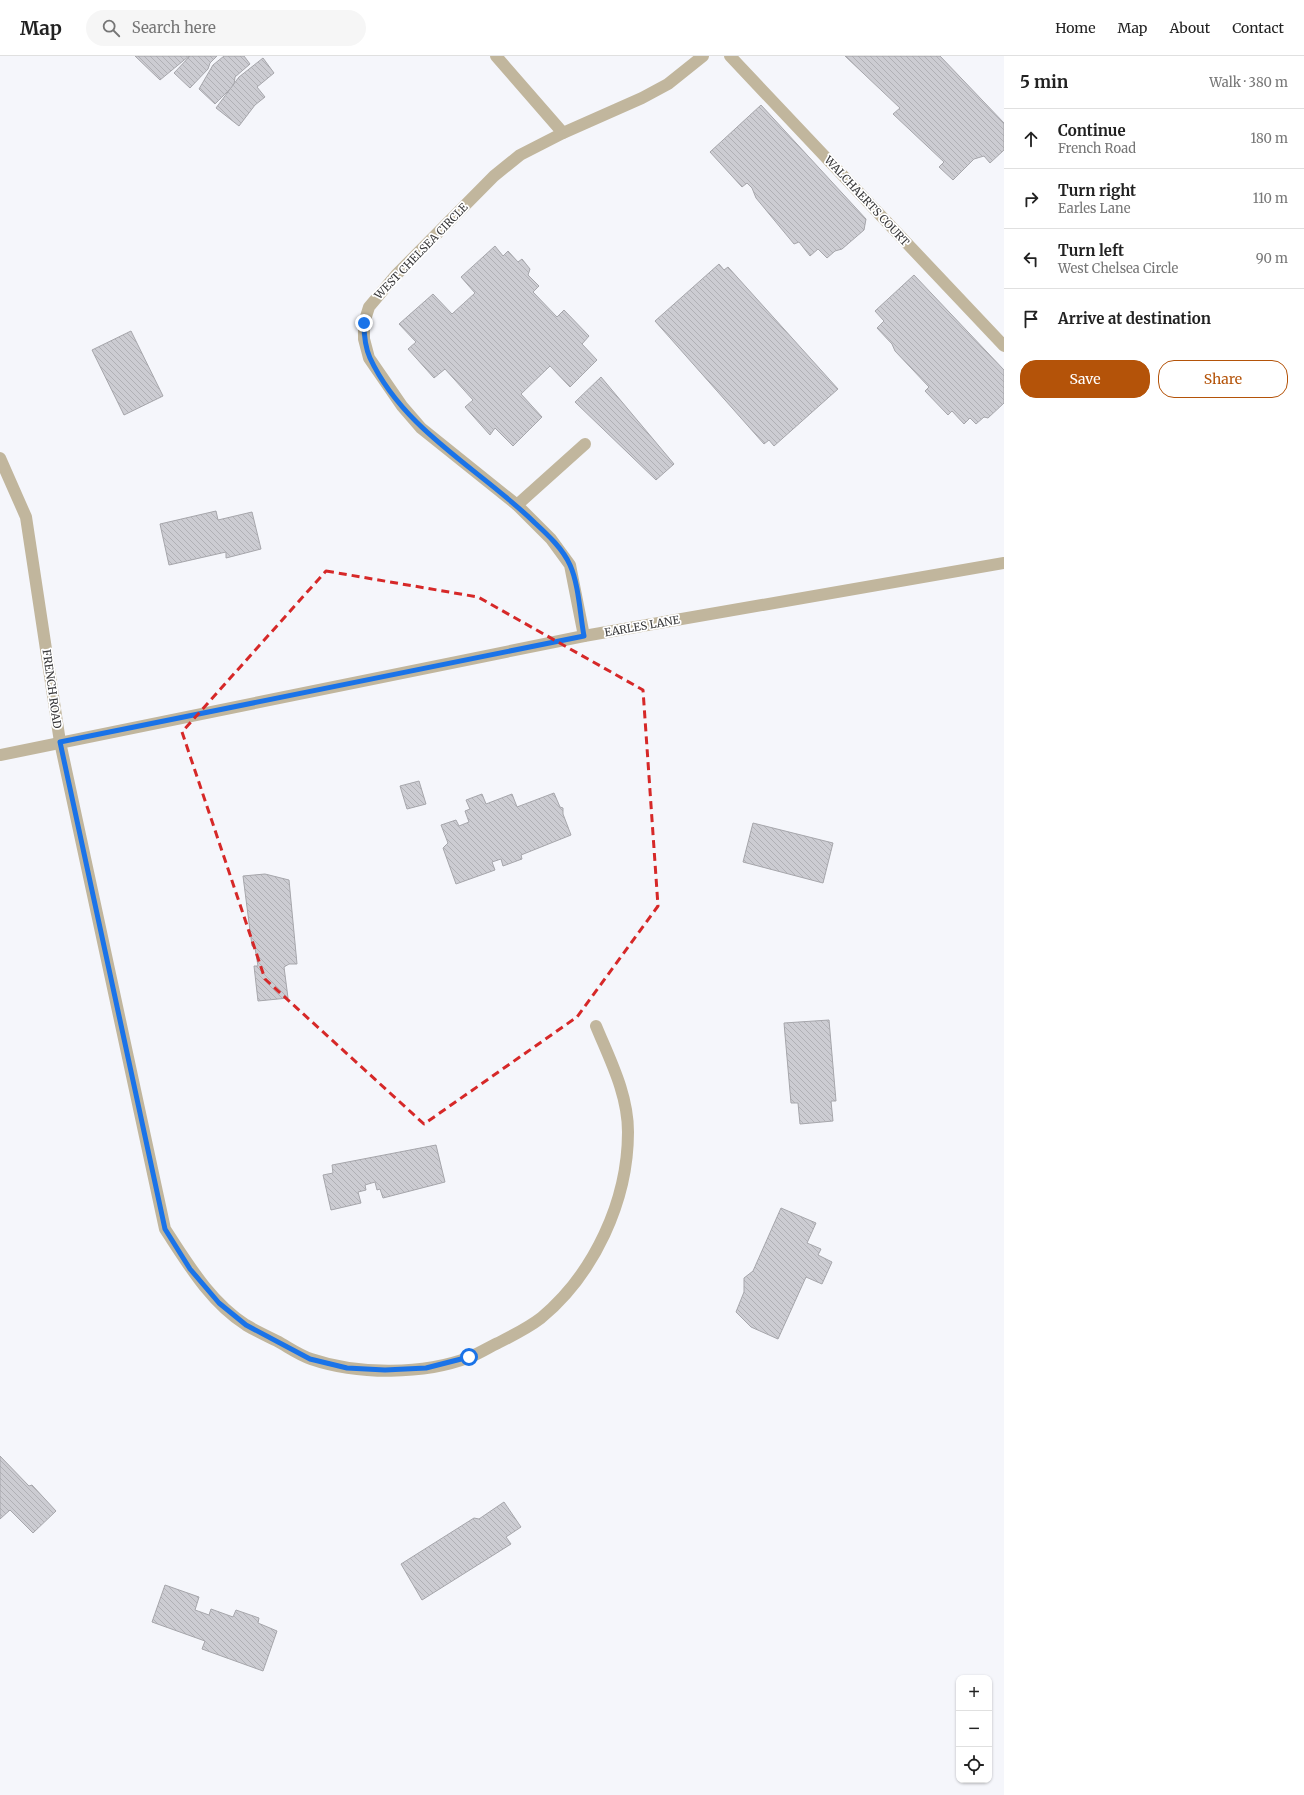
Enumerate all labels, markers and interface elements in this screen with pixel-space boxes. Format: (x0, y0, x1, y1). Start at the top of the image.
search box (86, 10, 366, 46)
text: Map (20, 16, 62, 40)
icon: search (100, 17, 122, 39)
text: Search here (132, 18, 216, 37)
text: Home (1055, 19, 1096, 37)
text: Map (1118, 19, 1147, 37)
text: About (1169, 19, 1210, 37)
text: Contact (1232, 19, 1284, 37)
text: 5 min (1020, 71, 1068, 93)
text: Walk · 380 m (1209, 74, 1288, 91)
text: Continue (1058, 121, 1126, 140)
icon: ahead (1020, 128, 1042, 150)
text: 180 m (1250, 130, 1288, 147)
text: French Road (1058, 140, 1136, 157)
street label: WALCHAERTS COURT (821, 152, 913, 249)
text: Turn right (1058, 181, 1136, 200)
icon: right (1020, 188, 1042, 210)
text: 110 m (1253, 190, 1288, 207)
street label: WEST CHELSEA CIRCLE (371, 200, 471, 303)
text: Earles Lane (1058, 200, 1130, 217)
text: Turn left (1058, 241, 1124, 260)
icon: left (1020, 248, 1042, 270)
text: 90 m (1256, 250, 1288, 267)
text: West Chelsea Circle (1058, 260, 1178, 277)
icon: arrive (1020, 308, 1042, 330)
text: Arrive at destination (1058, 309, 1211, 328)
route end (355, 314, 373, 332)
button: Save (1020, 360, 1150, 398)
button: Share (1158, 360, 1288, 398)
street label: EARLES LANE (603, 613, 681, 639)
street label: FRENCH ROAD (40, 649, 64, 729)
route start (460, 1348, 478, 1366)
map controls (956, 1675, 992, 1783)
button: + (956, 1675, 992, 1711)
button: − (956, 1711, 992, 1747)
button: locate (956, 1747, 992, 1783)

